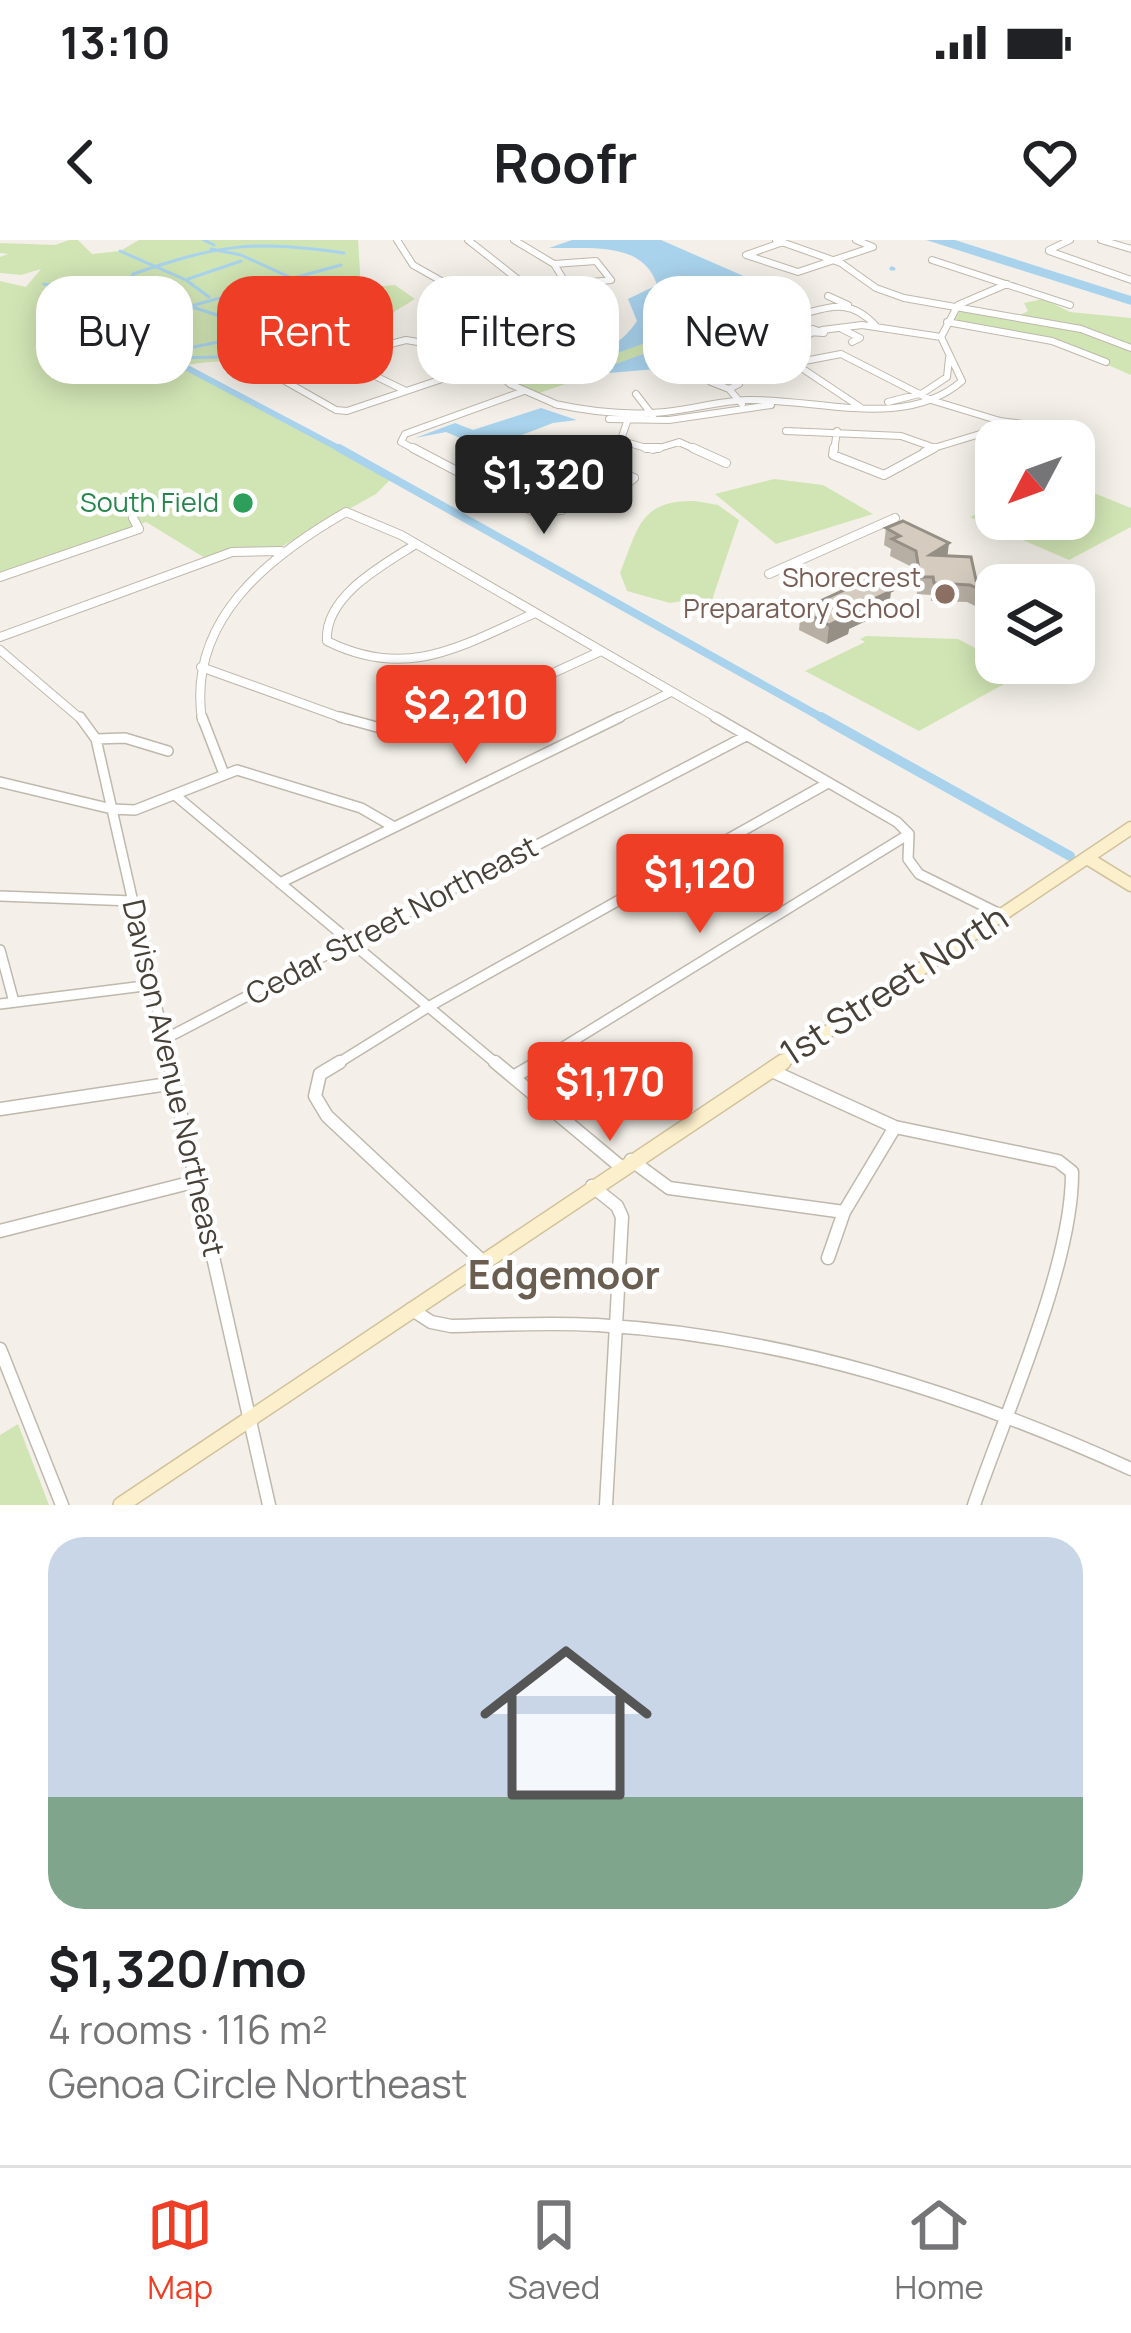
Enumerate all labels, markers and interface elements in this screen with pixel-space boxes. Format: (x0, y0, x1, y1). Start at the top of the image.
text: 13:10 (60, 11, 171, 73)
text: Roofr (493, 125, 638, 199)
icon: back (48, 129, 114, 195)
icon: heart (1017, 129, 1083, 195)
chip: Buy (36, 276, 193, 384)
chip: Rent (217, 276, 393, 384)
chip: Filters (417, 276, 619, 384)
chip: New (643, 276, 811, 384)
north arrow (975, 420, 1095, 540)
map controls (975, 420, 1095, 684)
pin: $1,320 (446, 435, 642, 537)
text: $1,320 (482, 447, 606, 501)
place label: South Field (80, 483, 219, 520)
marker: South Field (230, 490, 256, 516)
place label: Shorecrest Preparatory School (683, 558, 921, 626)
button: layers (975, 564, 1095, 684)
marker: Shorecrest Preparatory School (932, 581, 958, 607)
pin: $2,210 (368, 665, 564, 767)
text: $2,210 (403, 677, 529, 731)
street label: Cedar Street Northeast (238, 825, 544, 1014)
pin: $1,120 (602, 834, 798, 936)
text: $1,120 (643, 846, 757, 900)
street label: 1st Street North (770, 893, 1017, 1077)
street label: Davison Avenue Northeast (113, 895, 235, 1260)
pin: $1,170 (512, 1042, 708, 1144)
text: $1,170 (555, 1054, 665, 1108)
district label: Edgemoor (468, 1247, 660, 1301)
icon: home (458, 1615, 674, 1831)
text: $1,320/mo (48, 1933, 307, 2002)
text: 4 rooms · 116 m² (48, 2002, 328, 2056)
text: Genoa Circle Northeast (48, 2056, 467, 2110)
tab: Map (147, 2192, 213, 2309)
tab: Saved (507, 2192, 600, 2309)
tab: Home (895, 2192, 984, 2309)

